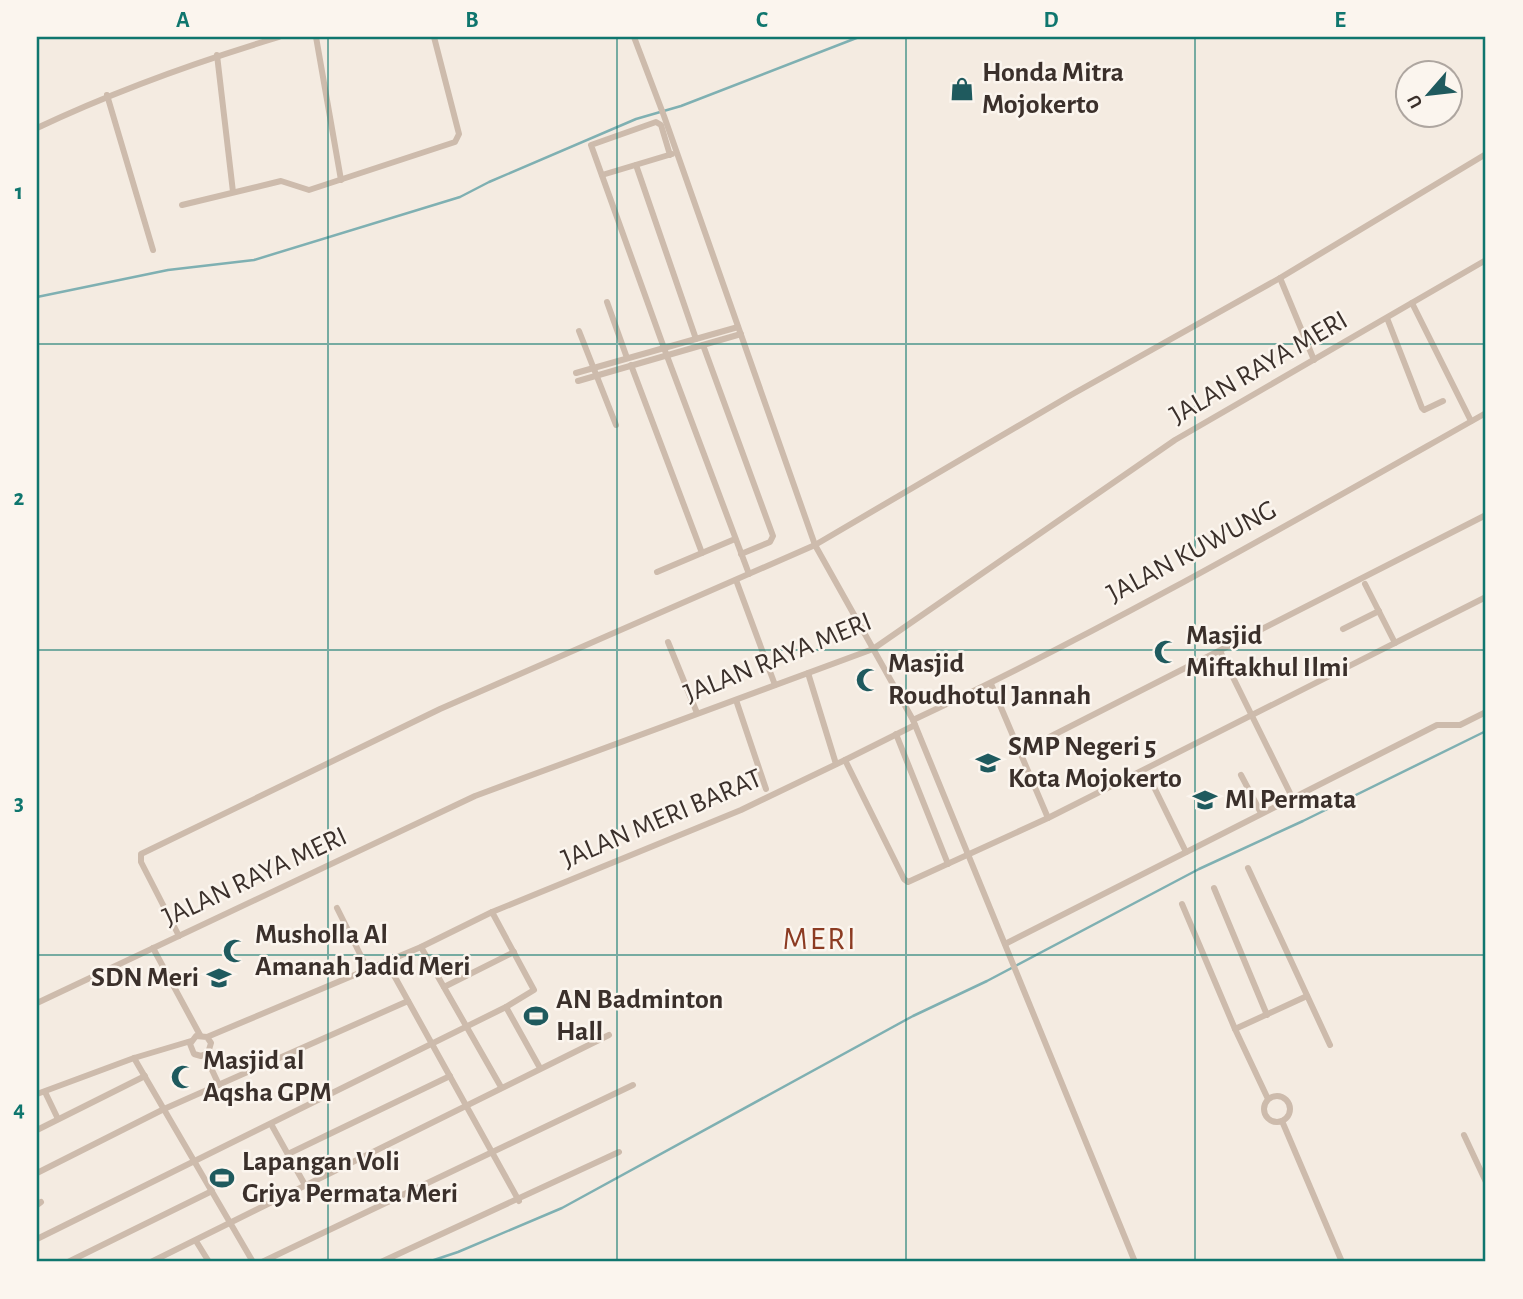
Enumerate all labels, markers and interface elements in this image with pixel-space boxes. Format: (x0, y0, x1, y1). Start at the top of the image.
text: A (176, 9, 190, 32)
text: B (465, 9, 479, 32)
text: C (756, 9, 768, 32)
text: D (1043, 9, 1059, 32)
text: E (1334, 9, 1346, 32)
place label: Honda Mitra Mojokerto (982, 59, 1124, 119)
north arrow (1394, 60, 1464, 130)
shop icon: Honda Mitra Mojokerto (948, 75, 976, 103)
text: U (1404, 91, 1427, 111)
text: 1 (15, 181, 23, 204)
street label: JALAN RAYA MERI (1166, 306, 1352, 430)
text: 2 (14, 487, 25, 510)
street label: JALAN KUWUNG (1103, 496, 1281, 608)
street label: JALAN RAYA MERI (680, 608, 876, 708)
place label: Masjid Miftakhul Ilmi (1186, 622, 1349, 682)
mosque icon: Masjid Miftakhul Ilmi (1152, 638, 1180, 666)
place label: Masjid Roudhotul Jannah (888, 650, 1091, 710)
mosque icon: Masjid Roudhotul Jannah (854, 666, 882, 694)
place label: SMP Negeri 5 Kota Mojokerto (1008, 733, 1182, 793)
school or university icon: SMP Negeri 5 Kota Mojokerto (974, 749, 1002, 777)
street label: JALAN MERI BARAT (558, 764, 767, 874)
school or university icon: MI Permata (1191, 786, 1219, 814)
place label: MI Permata (1225, 786, 1356, 814)
text: 3 (14, 792, 24, 815)
street label: JALAN RAYA MERI (159, 822, 351, 932)
place label: Musholla Al Amanah Jadid Meri (255, 921, 471, 981)
district label: MERI (782, 923, 858, 955)
mosque icon: Musholla Al Amanah Jadid Meri (221, 937, 249, 965)
place label: SDN Meri (91, 964, 199, 992)
school or university icon: SDN Meri (205, 964, 233, 992)
place label: AN Badminton Hall (556, 986, 723, 1046)
sports icon: AN Badminton Hall (522, 1002, 550, 1030)
place label: Masjid al Aqsha GPM (203, 1047, 332, 1107)
mosque icon: Masjid al Aqsha GPM (169, 1063, 197, 1091)
text: 4 (13, 1098, 25, 1121)
place label: Lapangan Voli Griya Permata Meri (242, 1148, 458, 1208)
sports icon: Lapangan Voli Griya Permata Meri (208, 1164, 236, 1192)

